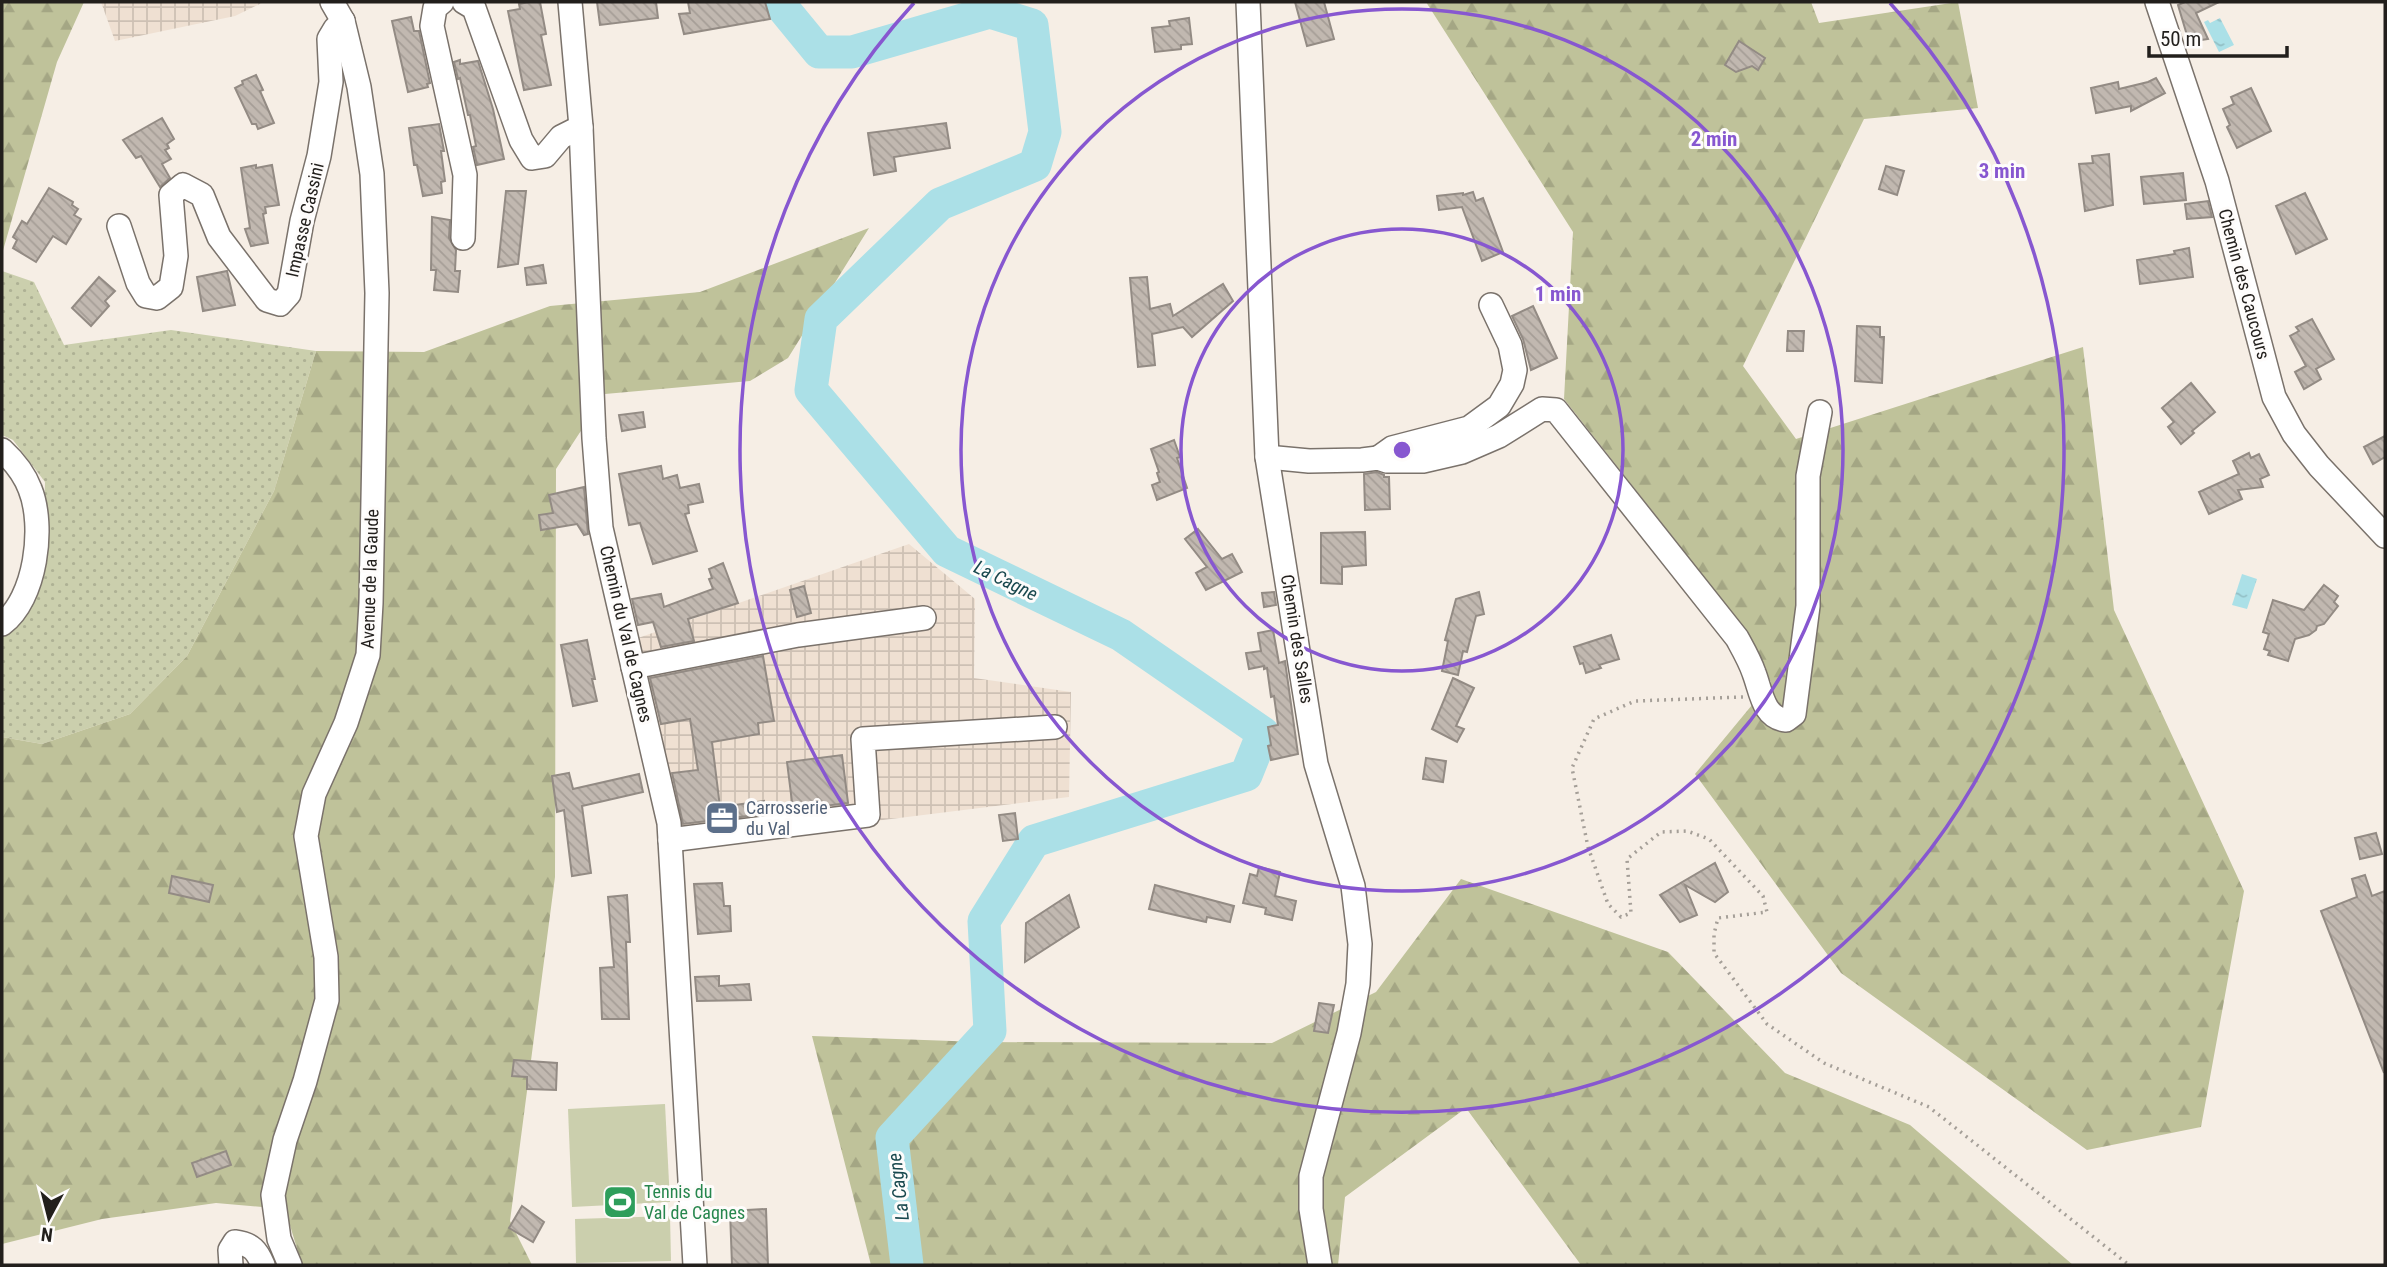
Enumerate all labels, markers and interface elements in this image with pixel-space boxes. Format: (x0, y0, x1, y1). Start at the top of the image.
scale bar (2149, 14, 2287, 58)
text: 50 m (2160, 27, 2201, 51)
text: 2 min (1691, 127, 1737, 151)
text: 3 min (1979, 159, 2025, 183)
street label: Impasse Cassini (281, 161, 328, 279)
street label: Chemin des Caucours (2214, 206, 2275, 361)
text: 1 min (1535, 282, 1581, 306)
centre of rings (1390, 438, 1414, 462)
street label: Avenue de la Gaude (357, 509, 382, 649)
street label: Chemin du Val de Cagnes (596, 543, 657, 724)
water label: La Cagne (970, 555, 1041, 606)
street label: Chemin des Salles (1277, 573, 1318, 705)
place label: Carrosserie du Val (746, 797, 828, 839)
office icon: Carrosserie du Val (703, 799, 741, 837)
water label: La Cagne (883, 1152, 914, 1222)
place label: Tennis du Val de Cagnes (644, 1181, 745, 1223)
north arrow (14, 1183, 84, 1253)
sports icon: Tennis du Val de Cagnes (601, 1183, 639, 1221)
text: N (40, 1222, 54, 1247)

